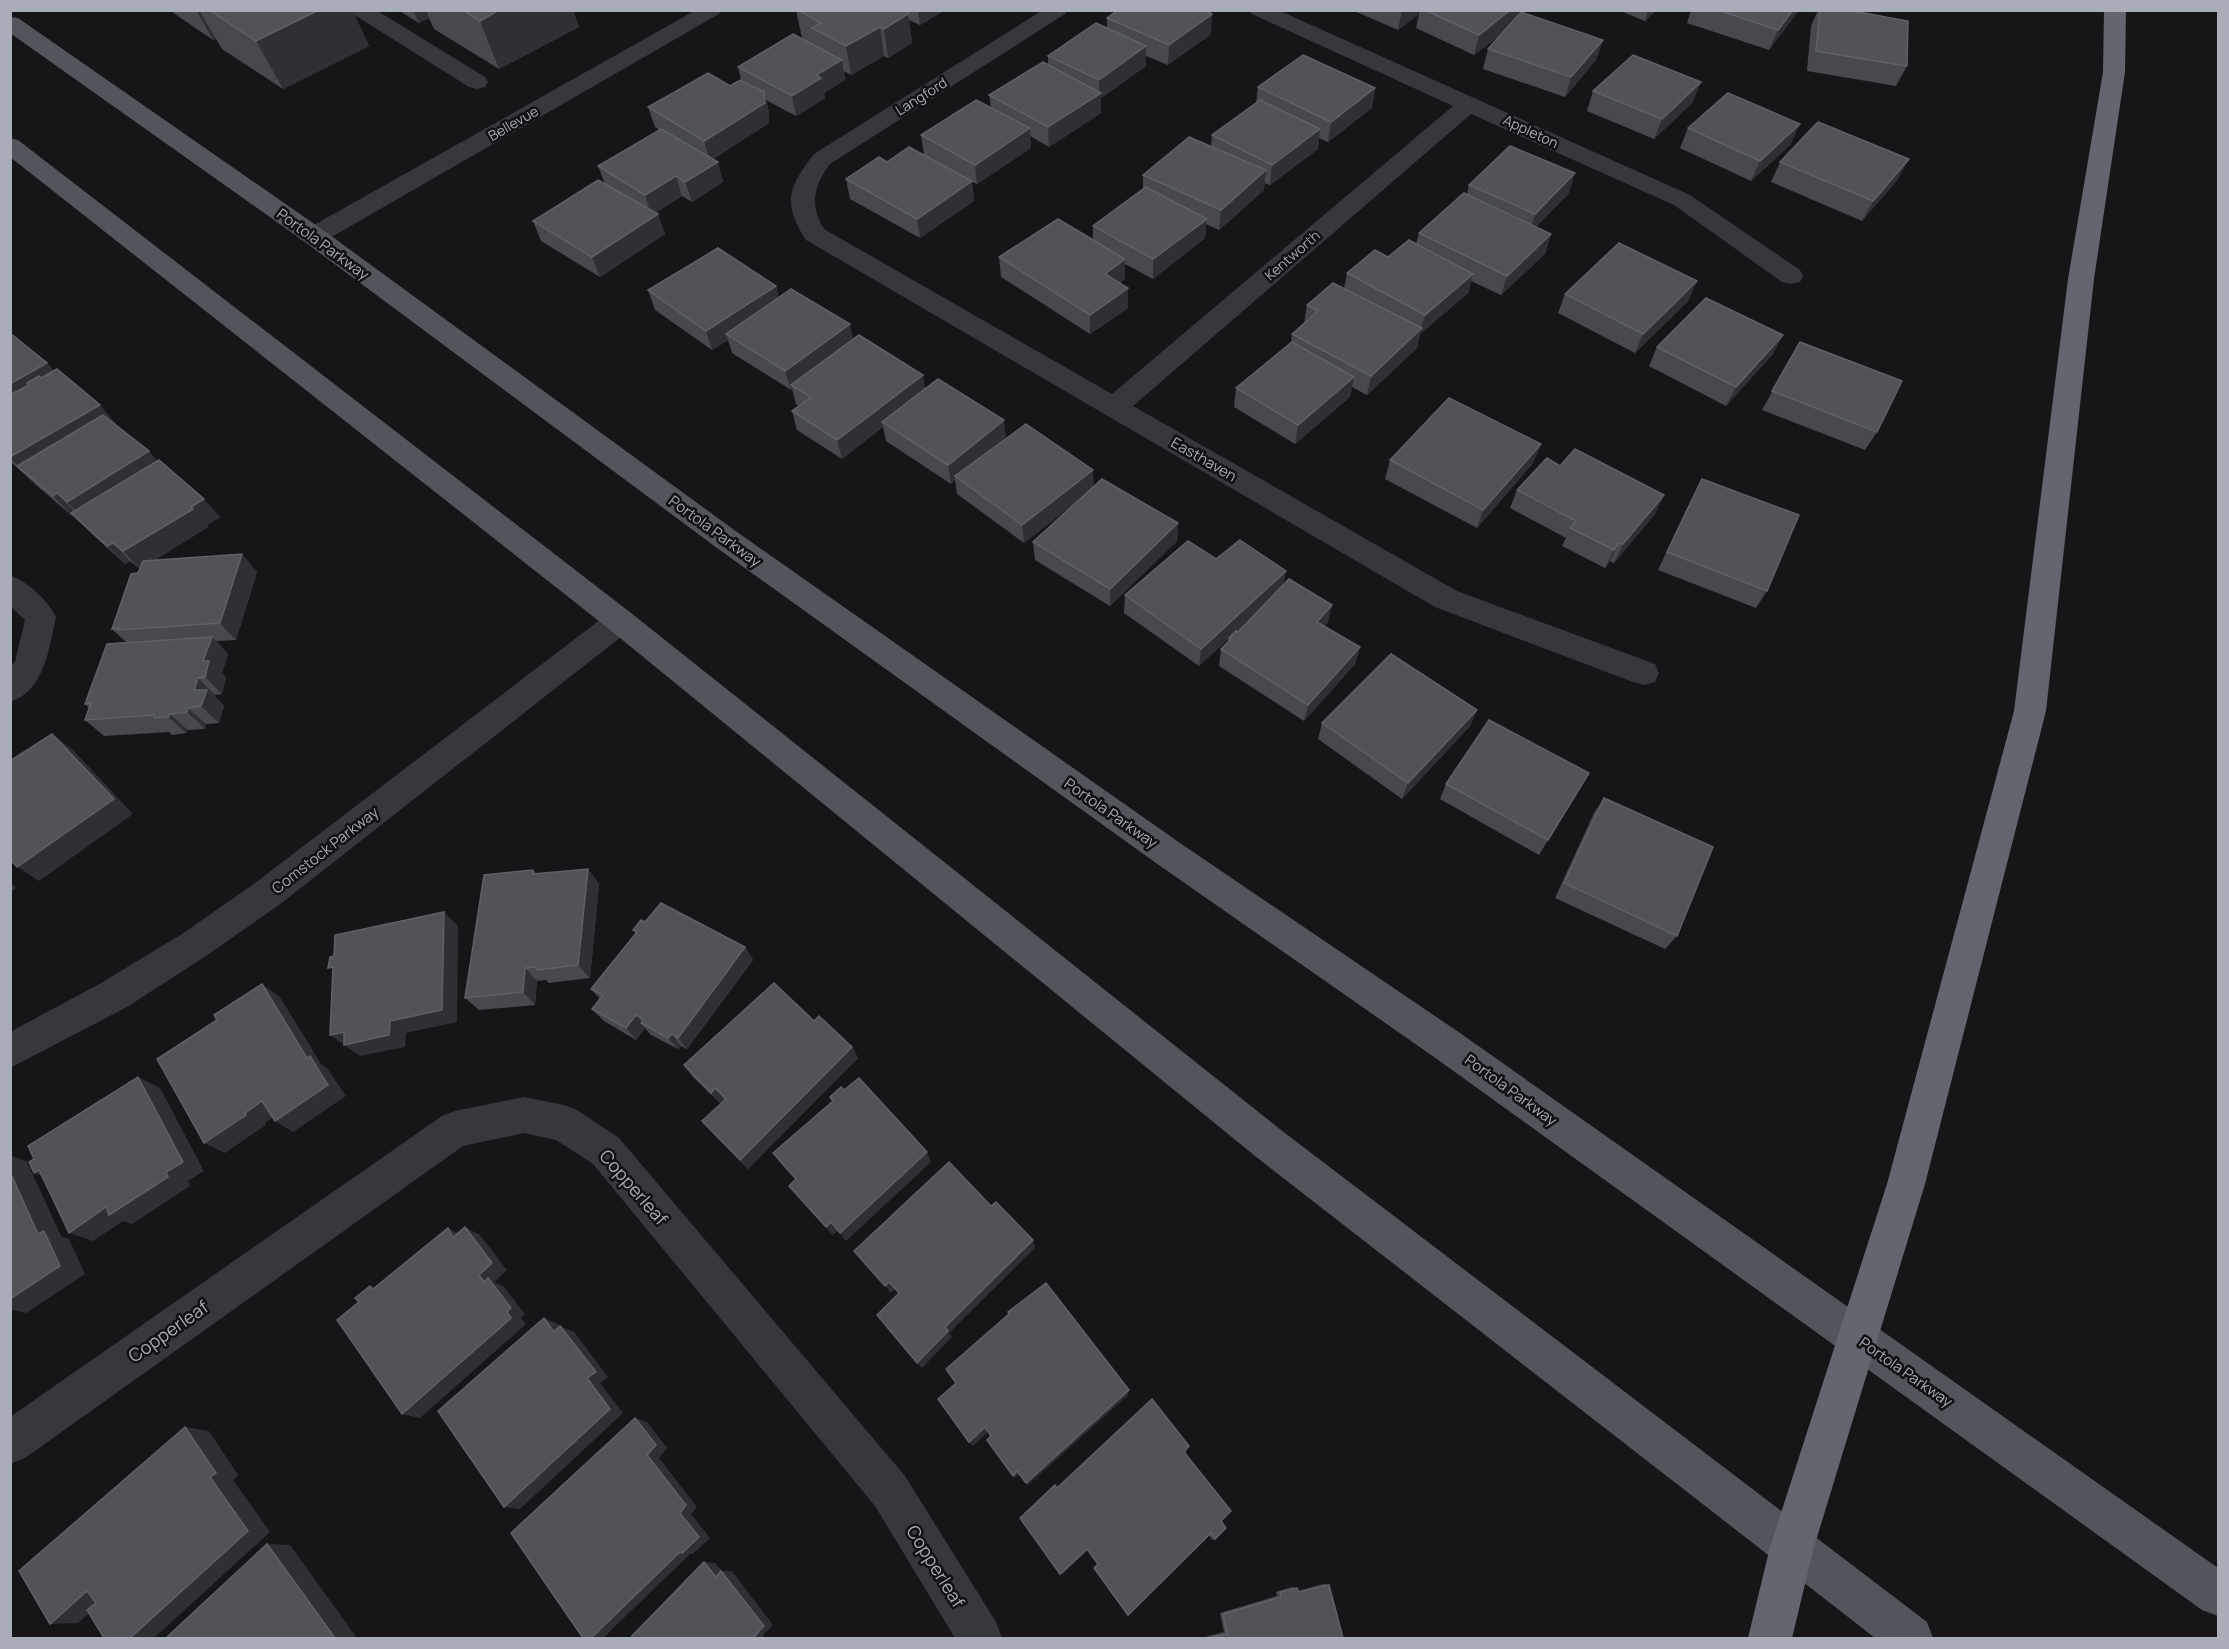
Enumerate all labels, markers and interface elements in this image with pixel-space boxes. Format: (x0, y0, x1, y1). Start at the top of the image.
street label: Langford (891, 73, 951, 119)
street label: Bellevue (485, 101, 541, 145)
street label: Appleton (1500, 110, 1562, 152)
street label: Portola Parkway (273, 203, 374, 285)
street label: Kentworth (1260, 226, 1324, 284)
street label: Easthaven (1167, 432, 1241, 486)
street label: Portola Parkway (665, 490, 766, 572)
street label: Portola Parkway (1060, 773, 1162, 853)
street label: Comstock Parkway (267, 802, 383, 898)
street label: Portola Parkway (1461, 1049, 1562, 1131)
street label: Copperleaf (595, 1144, 674, 1230)
street label: Copperleaf (123, 1294, 213, 1367)
street label: Portola Parkway (1855, 1332, 1957, 1412)
street label: Copperleaf (901, 1520, 971, 1612)

